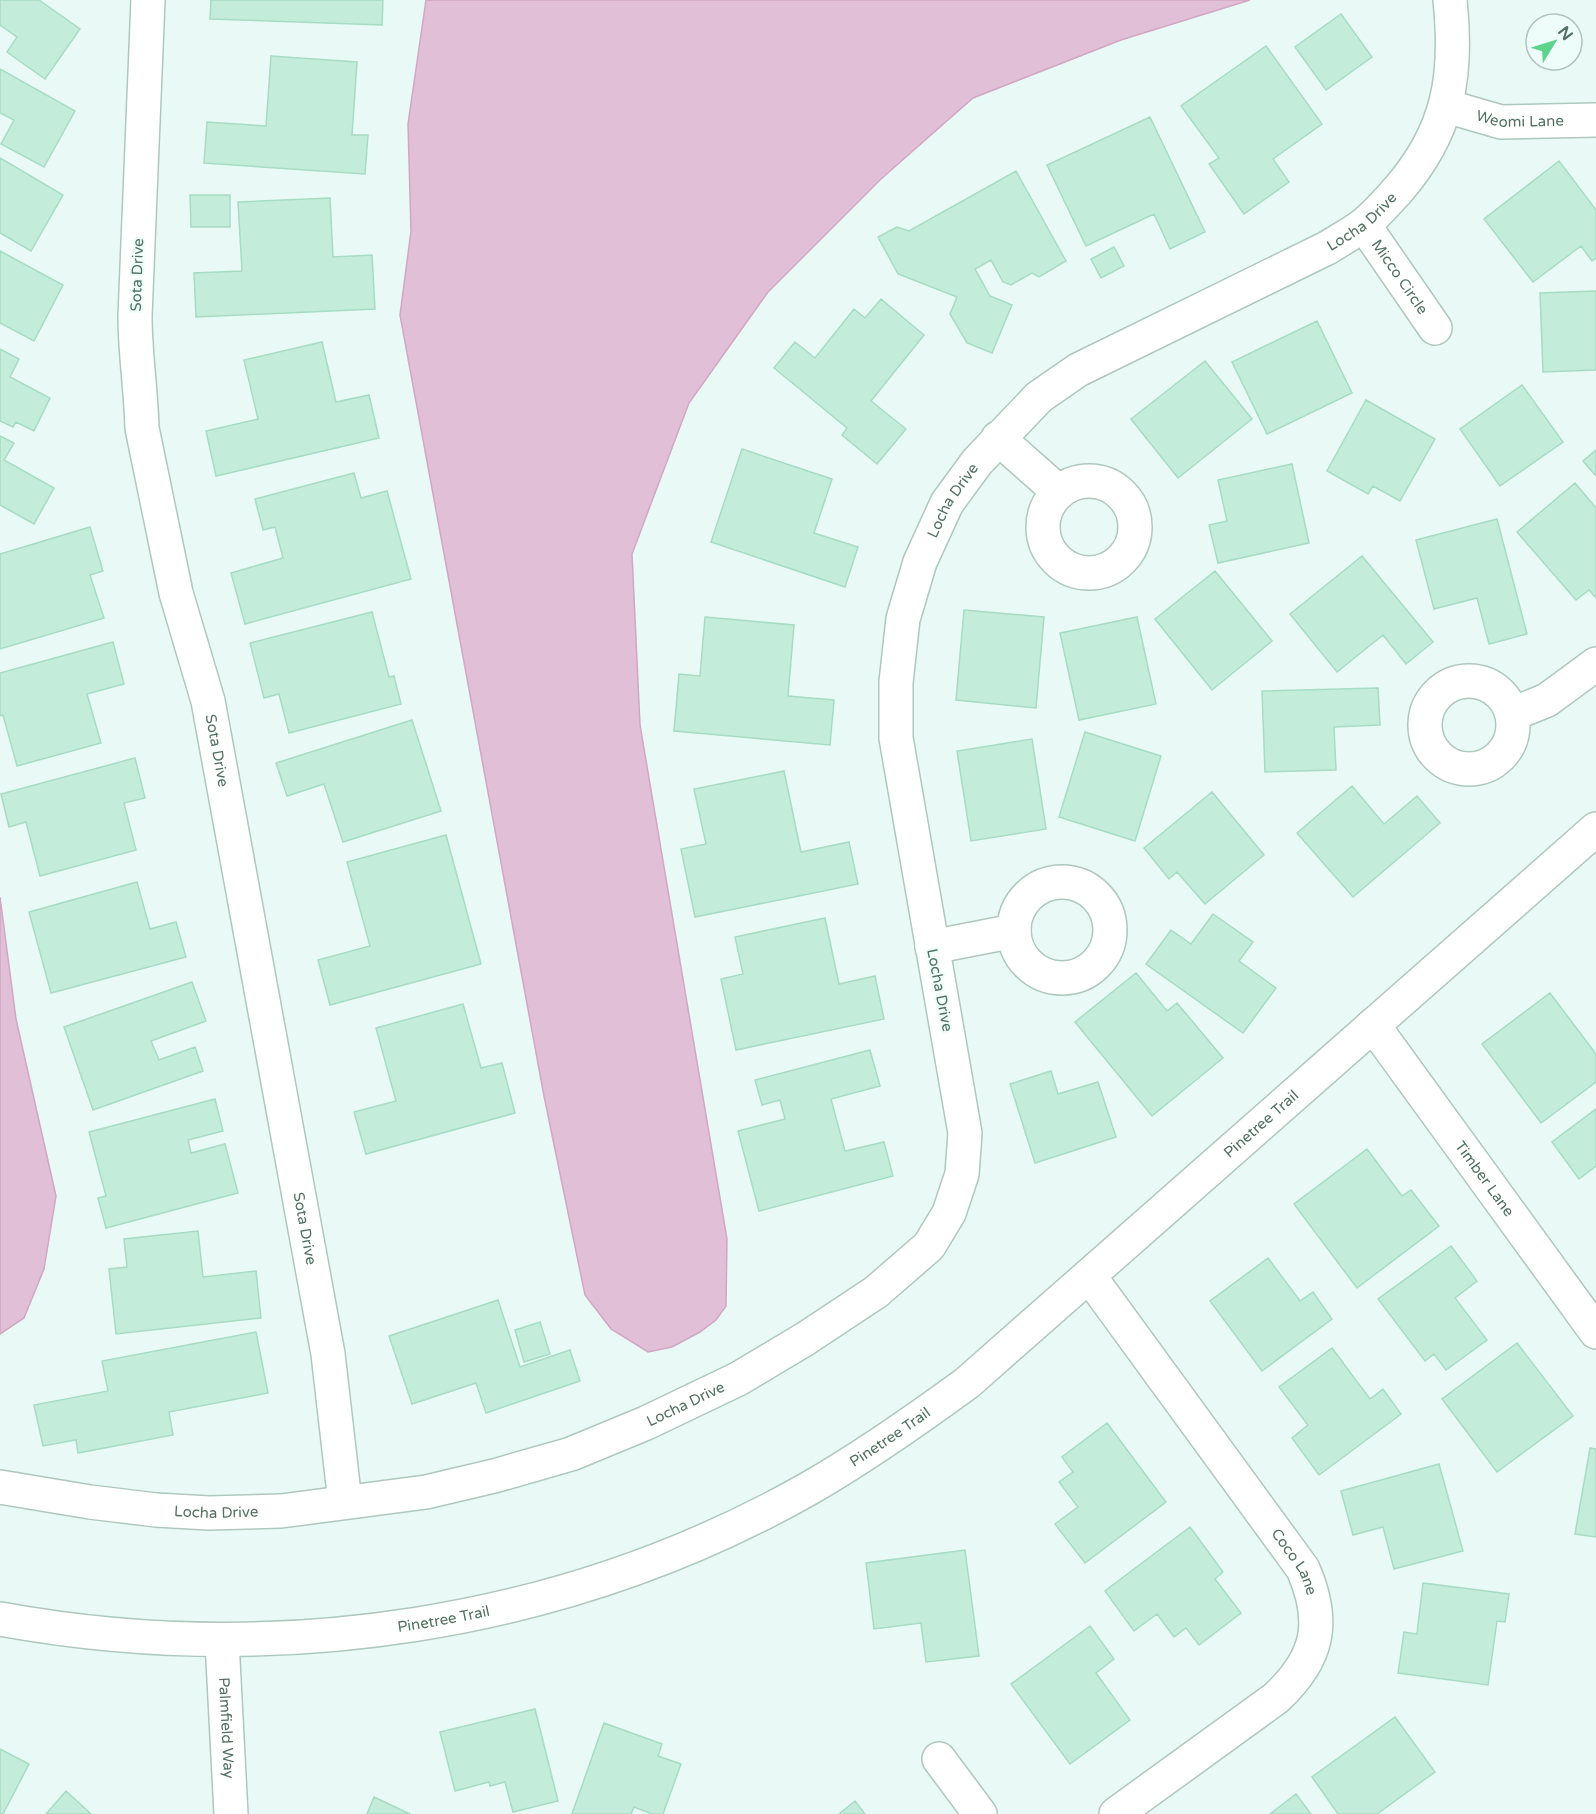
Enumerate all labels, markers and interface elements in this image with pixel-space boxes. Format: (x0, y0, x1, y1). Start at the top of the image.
north arrow (1524, 12, 1584, 72)
text: N (1553, 22, 1577, 45)
street label: Weomi Lane (1474, 106, 1564, 131)
street label: Locha Drive (1323, 189, 1400, 255)
street label: Micco Circle (1368, 236, 1432, 318)
street label: Sota Drive (127, 238, 147, 312)
street label: Locha Drive (923, 460, 982, 541)
street label: Sota Drive (202, 713, 233, 788)
street label: Locha Drive (923, 947, 957, 1033)
street label: Pinetree Trail (1220, 1086, 1302, 1162)
street label: Timber Lane (1451, 1137, 1518, 1220)
street label: Sota Drive (289, 1191, 320, 1266)
street label: Locha Drive (644, 1378, 727, 1430)
street label: Pinetree Trail (846, 1403, 934, 1471)
street label: Locha Drive (174, 1502, 259, 1522)
street label: Coco Lane (1267, 1525, 1321, 1597)
street label: Pinetree Trail (396, 1602, 491, 1636)
street label: Palmfield Way (215, 1677, 238, 1779)

